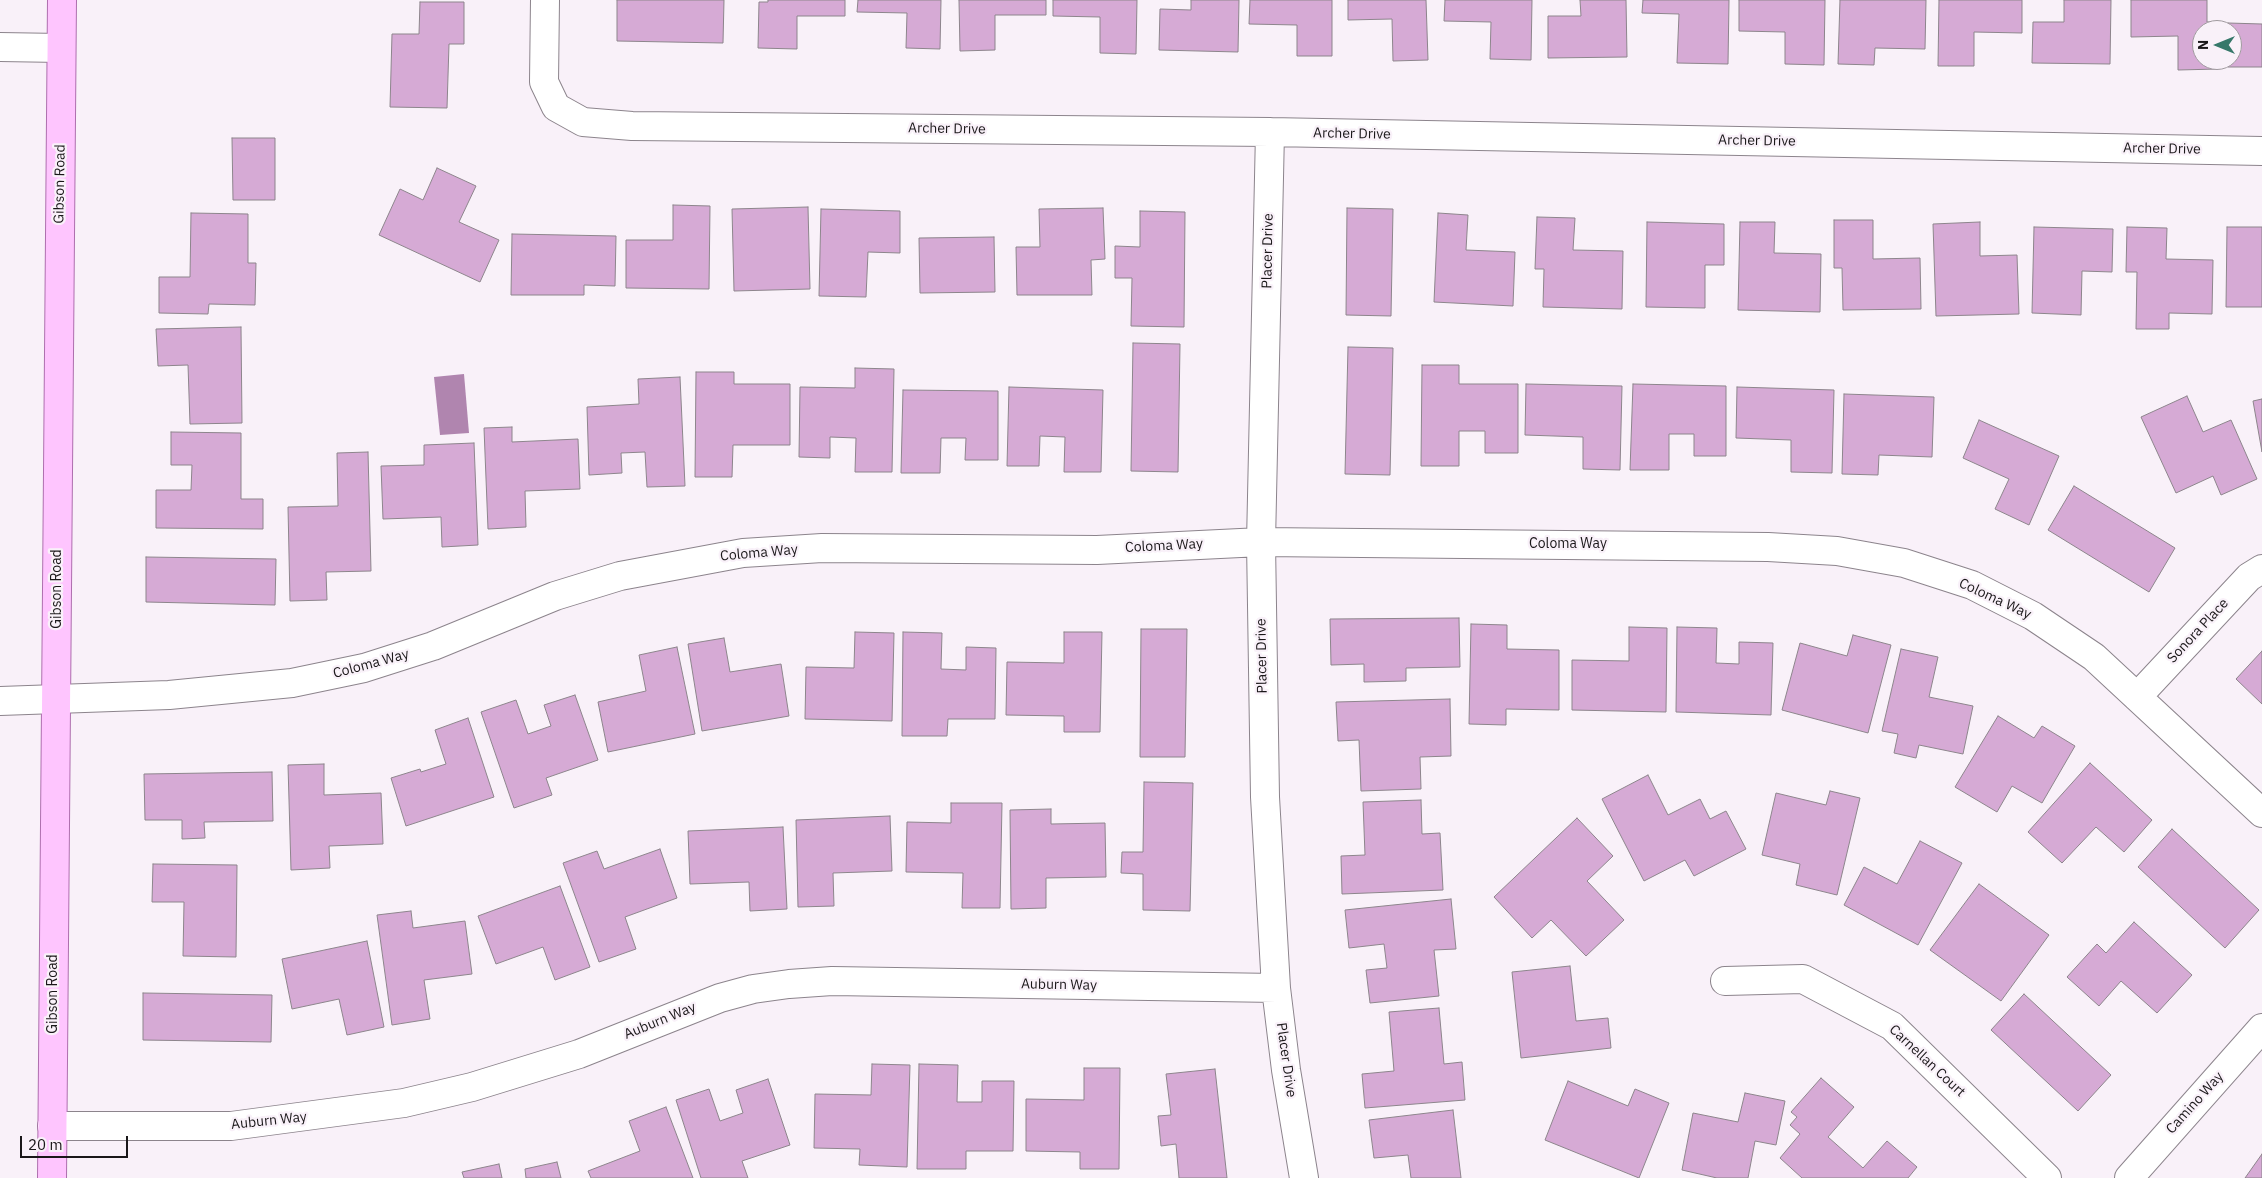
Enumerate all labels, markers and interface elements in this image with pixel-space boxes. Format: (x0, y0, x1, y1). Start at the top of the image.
north arrow (2192, 20, 2242, 70)
text: N (2194, 40, 2212, 50)
street label: Archer Drive (908, 120, 986, 138)
street label: Archer Drive (1313, 125, 1391, 143)
street label: Archer Drive (1718, 132, 1796, 150)
street label: Archer Drive (2123, 140, 2201, 158)
street label: Gibson Road (51, 144, 69, 224)
street label: Placer Drive (1259, 213, 1277, 289)
street label: Coloma Way (1125, 536, 1203, 556)
street label: Coloma Way (1529, 536, 1607, 552)
street label: Coloma Way (719, 541, 799, 565)
street label: Gibson Road (49, 549, 65, 629)
street label: Coloma Way (1956, 575, 2034, 623)
street label: Sonora Place (2164, 595, 2232, 667)
street label: Placer Drive (1253, 618, 1271, 694)
street label: Coloma Way (331, 646, 411, 682)
street label: Gibson Road (45, 954, 61, 1034)
street label: Auburn Way (1021, 976, 1097, 994)
street label: Auburn Way (622, 999, 698, 1043)
street label: Placer Drive (1272, 1022, 1300, 1098)
street label: Carnellan Court (1886, 1022, 1968, 1100)
street label: Camino Way (2163, 1069, 2227, 1137)
street label: Auburn Way (230, 1109, 308, 1133)
scale bar (22, 1126, 130, 1158)
text: 20 m (28, 1135, 63, 1154)

